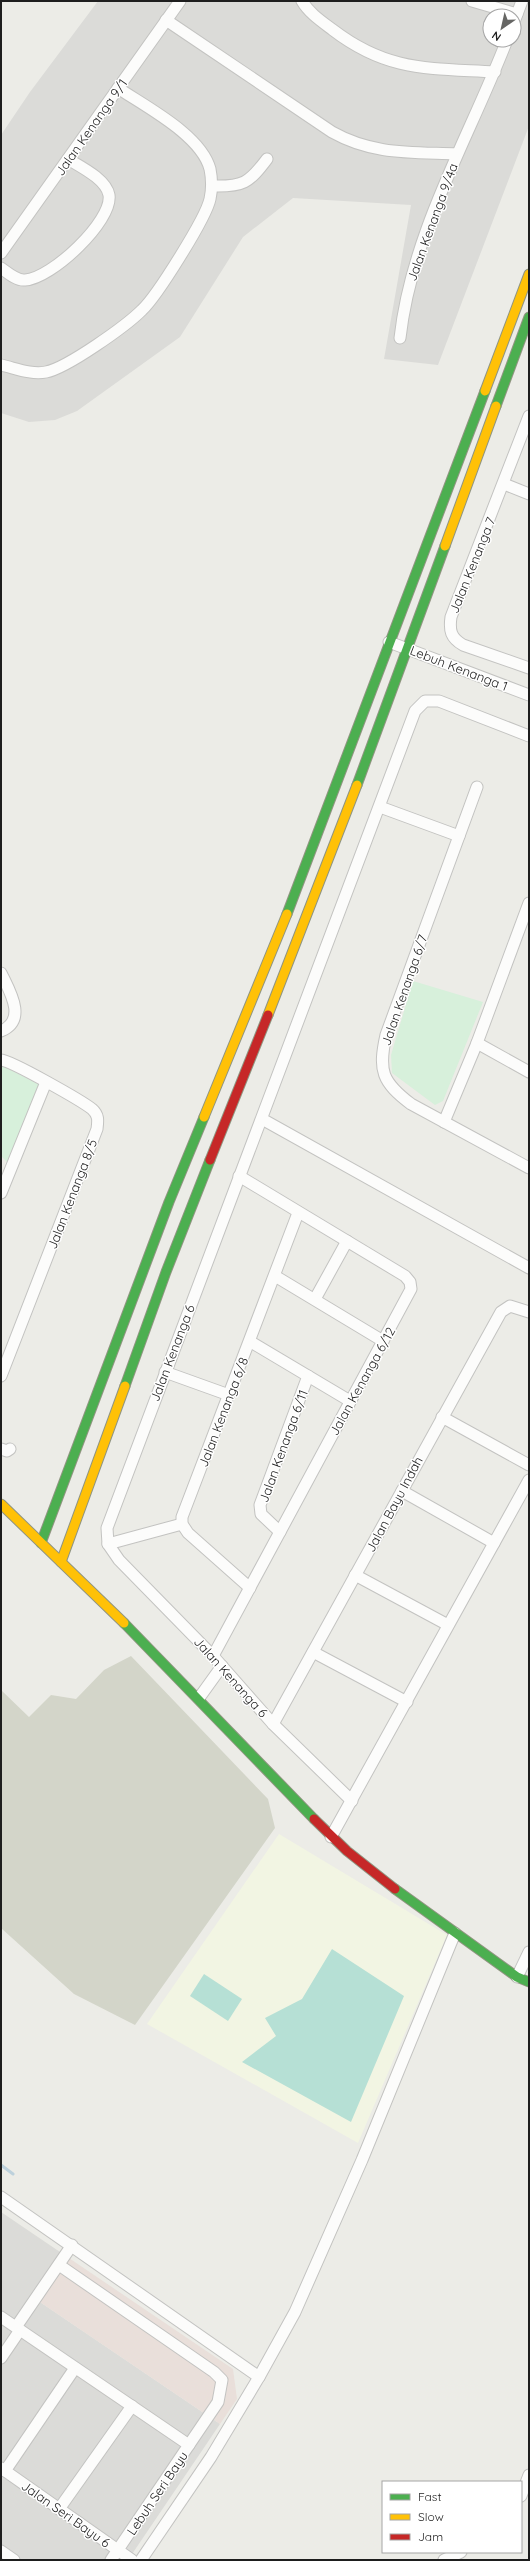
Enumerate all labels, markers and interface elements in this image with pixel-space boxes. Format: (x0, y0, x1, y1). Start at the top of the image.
north arrow (482, 8, 522, 48)
text: N (489, 28, 504, 44)
street label: Jalan Kenanga 9/1 (52, 76, 130, 178)
street label: Jalan Kenanga 9/4a (403, 161, 461, 283)
street label: Jalan Kenanga 7 (445, 514, 499, 615)
street label: Lebuh Kenanga 1 (408, 642, 510, 694)
street label: Jalan Kenanga 6/7 (378, 932, 431, 1047)
street label: Jalan Kenanga 8/5 (44, 1137, 100, 1251)
street label: Jalan Kenanga 6 (146, 1302, 198, 1404)
street label: Jalan Kenanga 6/12 (326, 1324, 398, 1438)
street label: Jalan Kenanga 6/8 (195, 1355, 251, 1469)
street label: Jalan Kenanga 6/11 (255, 1387, 311, 1505)
street label: Jalan Bayu Indah (362, 1454, 426, 1554)
street label: Jalan Kenanga 6 (191, 1634, 271, 1720)
street label: Lebuh Seri Bayu (123, 2448, 191, 2538)
street label: Jalan Seri Bayu 6 (18, 2477, 114, 2551)
legend (382, 2481, 522, 2553)
text: Fast (418, 2489, 442, 2504)
text: Slow (418, 2509, 444, 2524)
text: Jam (418, 2529, 443, 2544)

